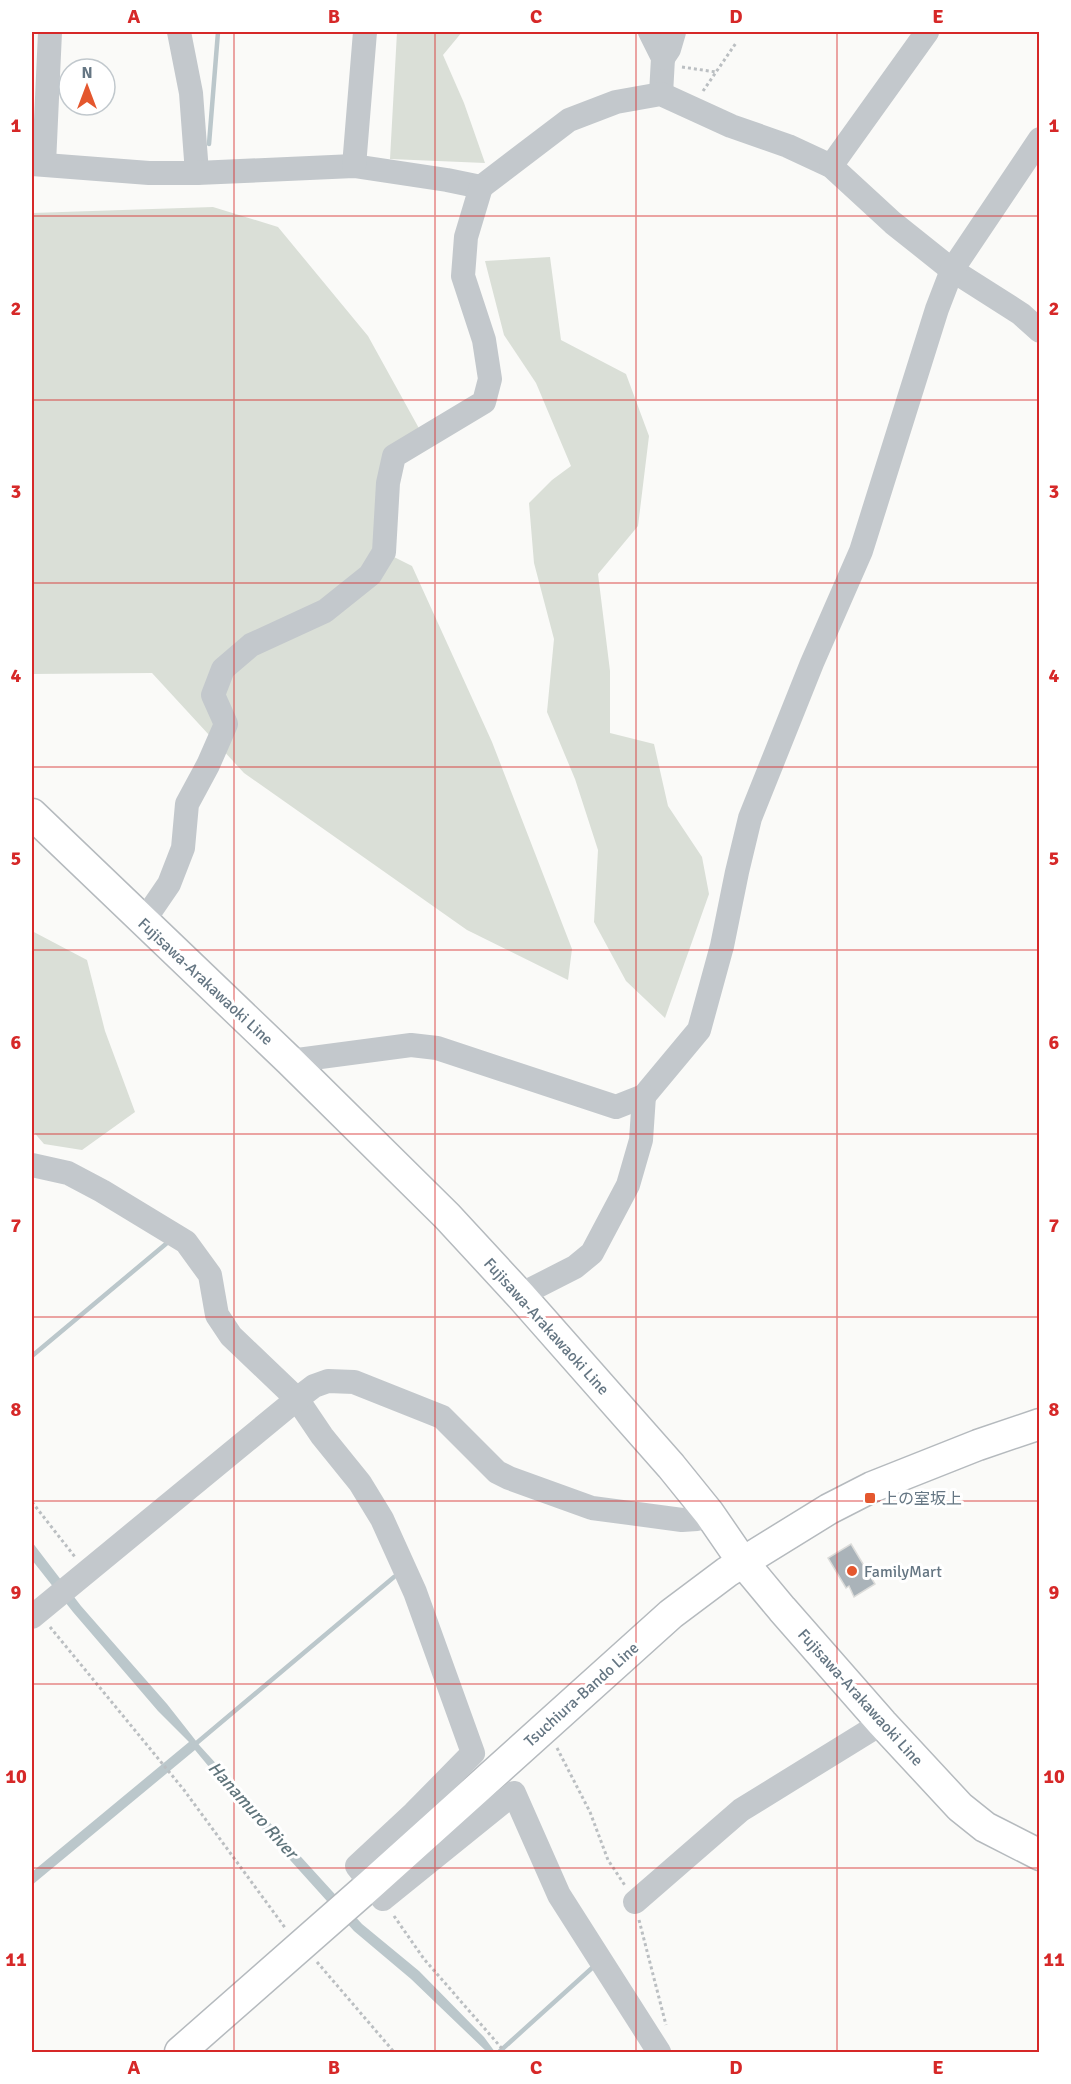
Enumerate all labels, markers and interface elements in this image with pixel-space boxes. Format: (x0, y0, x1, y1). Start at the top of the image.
text: A (128, 4, 141, 29)
text: B (328, 4, 340, 29)
text: C (530, 4, 542, 29)
text: D (729, 4, 743, 29)
text: E (932, 4, 944, 29)
north arrow (57, 57, 117, 117)
text: N (81, 63, 93, 83)
text: 1 (11, 113, 22, 138)
text: 1 (1049, 113, 1060, 138)
text: 2 (11, 296, 21, 321)
text: 2 (1049, 296, 1059, 321)
text: 3 (11, 479, 21, 504)
text: 3 (1049, 479, 1059, 504)
text: 4 (11, 663, 22, 688)
text: 4 (1049, 663, 1060, 688)
text: 5 (11, 846, 21, 871)
text: 5 (1049, 846, 1059, 871)
street label: Fujisawa-Arakawaoki Line (133, 914, 277, 1050)
text: 6 (11, 1030, 22, 1055)
text: 6 (1049, 1030, 1060, 1055)
text: 7 (11, 1213, 22, 1238)
text: 7 (1049, 1213, 1060, 1238)
street label: Fujisawa-Arakawaoki Line (479, 1254, 613, 1399)
text: 8 (11, 1397, 22, 1422)
text: 8 (1049, 1397, 1060, 1422)
place label: 上の室坂上 (882, 1489, 962, 1509)
marker: 上の室坂上 (863, 1491, 877, 1505)
place label: FamilyMart (864, 1562, 942, 1582)
marker: FamilyMart (845, 1564, 859, 1578)
text: 9 (11, 1580, 22, 1605)
text: 9 (1049, 1580, 1060, 1605)
street label: Fujisawa-Arakawaoki Line (793, 1625, 927, 1770)
street label: Tsuchiura-Bando Line (520, 1638, 643, 1751)
water label: Hanamuro River (204, 1757, 304, 1865)
text: 10 (5, 1764, 27, 1789)
text: 10 (1043, 1764, 1065, 1789)
text: 11 (5, 1947, 27, 1972)
text: 11 (1043, 1947, 1065, 1972)
text: A (128, 2055, 141, 2080)
text: B (328, 2055, 340, 2080)
text: C (530, 2055, 542, 2080)
text: D (729, 2055, 743, 2080)
text: E (932, 2055, 944, 2080)

